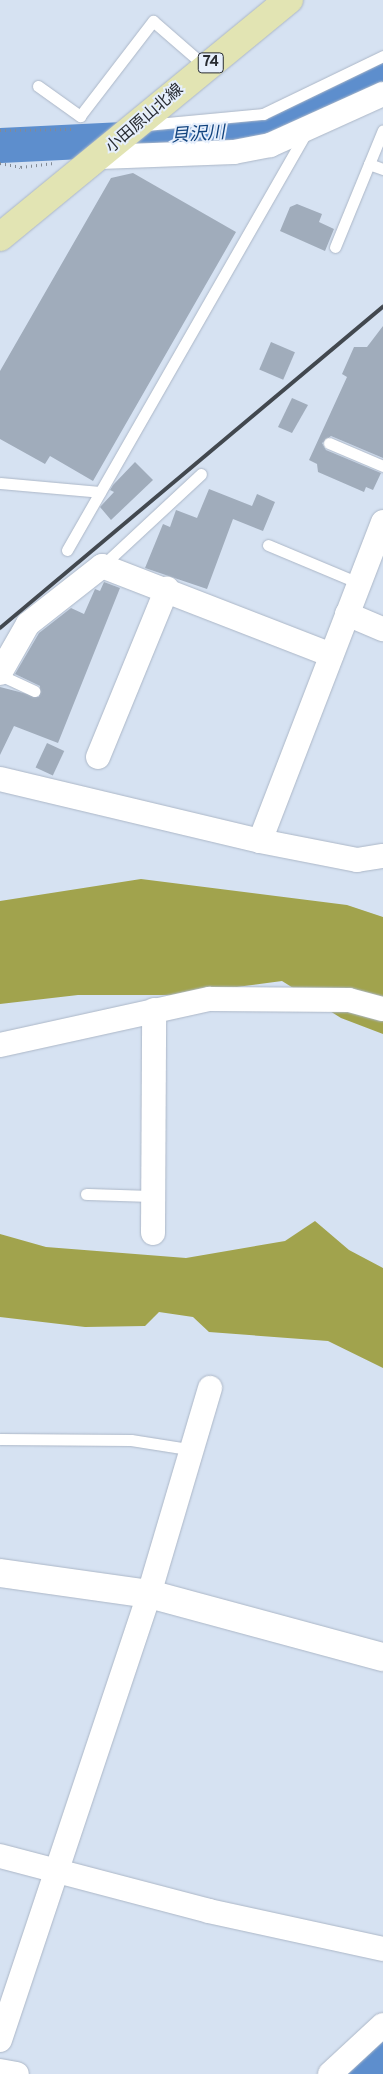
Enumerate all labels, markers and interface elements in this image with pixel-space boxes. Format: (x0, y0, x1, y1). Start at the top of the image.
road number: 74 (197, 50, 225, 76)
street label: 小田原山北線 (102, 80, 188, 158)
water label: 貝沢川 (170, 123, 226, 149)

